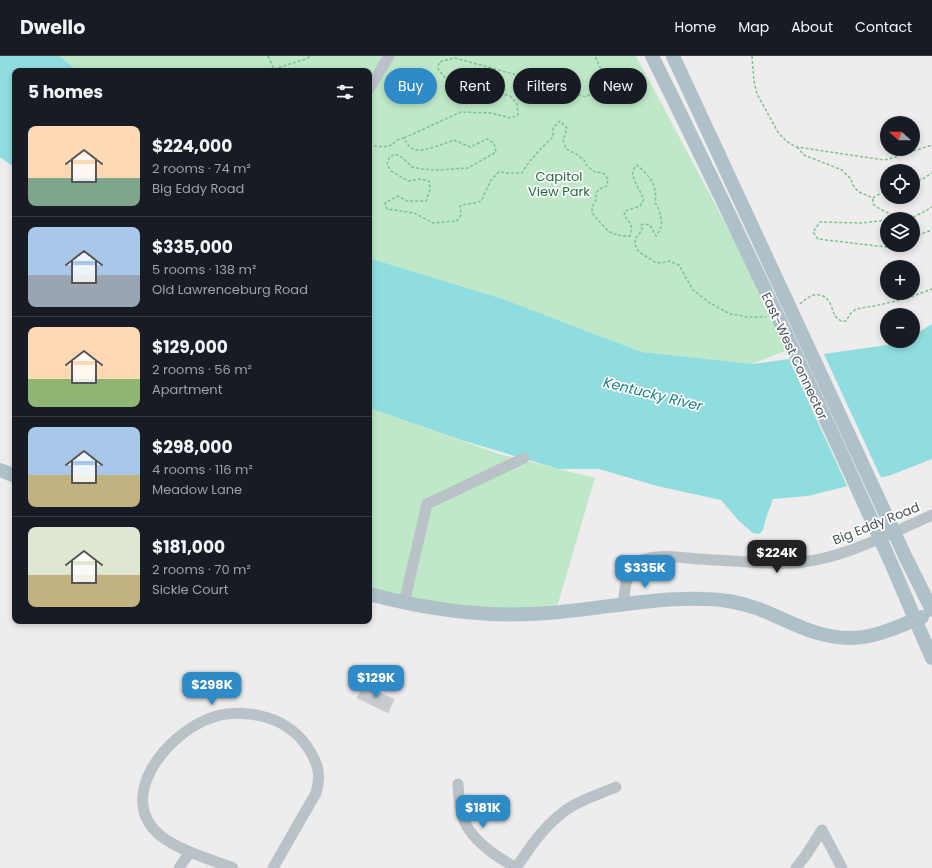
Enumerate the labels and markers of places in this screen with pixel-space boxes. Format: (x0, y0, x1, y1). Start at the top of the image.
pin: $224K (749, 540, 805, 574)
pin: $335K (617, 555, 673, 589)
pin: $129K (348, 665, 404, 699)
pin: $298K (184, 672, 240, 706)
pin: $181K (455, 795, 511, 829)

